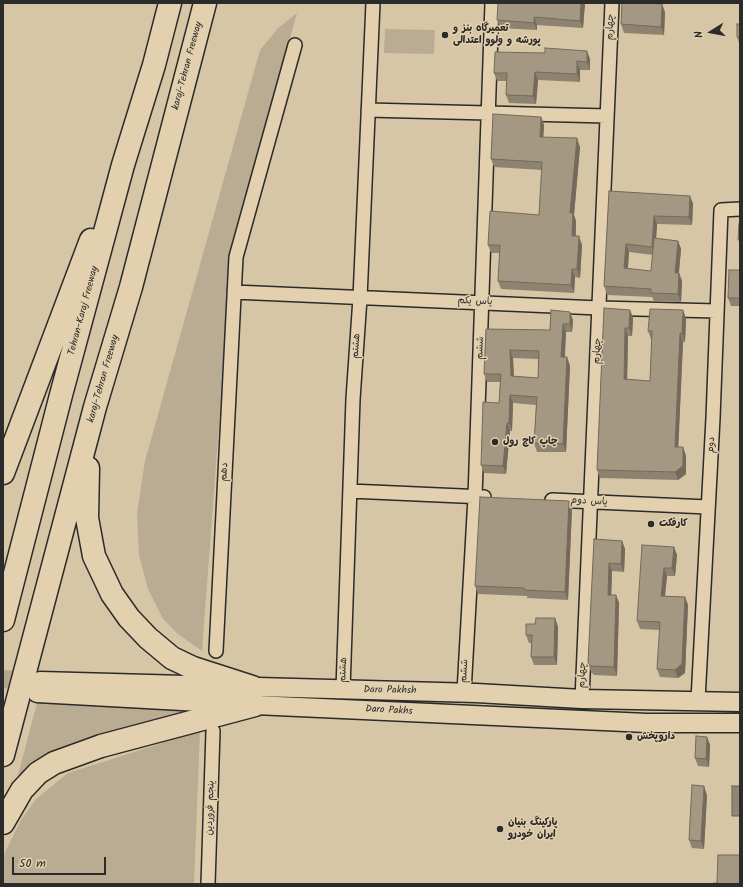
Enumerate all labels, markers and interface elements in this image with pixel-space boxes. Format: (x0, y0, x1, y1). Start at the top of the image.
north arrow (691, 12, 731, 52)
street label: چهارم (605, 14, 617, 40)
street label: karaj-Tehran Freeway (170, 21, 206, 111)
place label: تعمیرگاه بنز و پورشه و ولوو اعتدالی (453, 23, 541, 46)
text: N (690, 29, 709, 39)
marker: تعمیرگاه بنز و پورشه و ولوو اعتدالی (440, 30, 450, 40)
street label: Tehran-Karaj Freeway (66, 265, 102, 357)
street label: یاس یکم (457, 295, 493, 309)
street label: هشتم (350, 333, 364, 359)
street label: karaj-Tehran Freeway (86, 334, 122, 424)
street label: ششم (475, 336, 487, 360)
street label: چهارم (591, 338, 605, 364)
place label: چاپ کاج رول (503, 436, 557, 448)
marker: چاپ کاج رول (490, 437, 500, 447)
street label: دوم (706, 437, 718, 453)
street label: دهم (219, 462, 231, 482)
street label: یاس دوم (570, 495, 608, 509)
place label: کارفکت (659, 518, 688, 530)
marker: کارفکت (646, 519, 656, 529)
street label: هشتم (338, 657, 350, 683)
street label: ششم (458, 659, 472, 683)
street label: چهارم (577, 662, 589, 688)
street label: Daro Pakhsh (364, 685, 416, 697)
street label: Daro Pakhs (365, 704, 413, 718)
place label: داروپخش (637, 731, 675, 743)
marker: داروپخش (624, 732, 634, 742)
street label: پنجم فروردین (204, 780, 218, 836)
place label: پارکینگ بنیان ایران خودرو (508, 817, 557, 840)
marker: پارکینگ بنیان ایران خودرو (495, 824, 505, 834)
scale bar (14, 849, 108, 875)
text: 50 m (19, 854, 46, 873)

